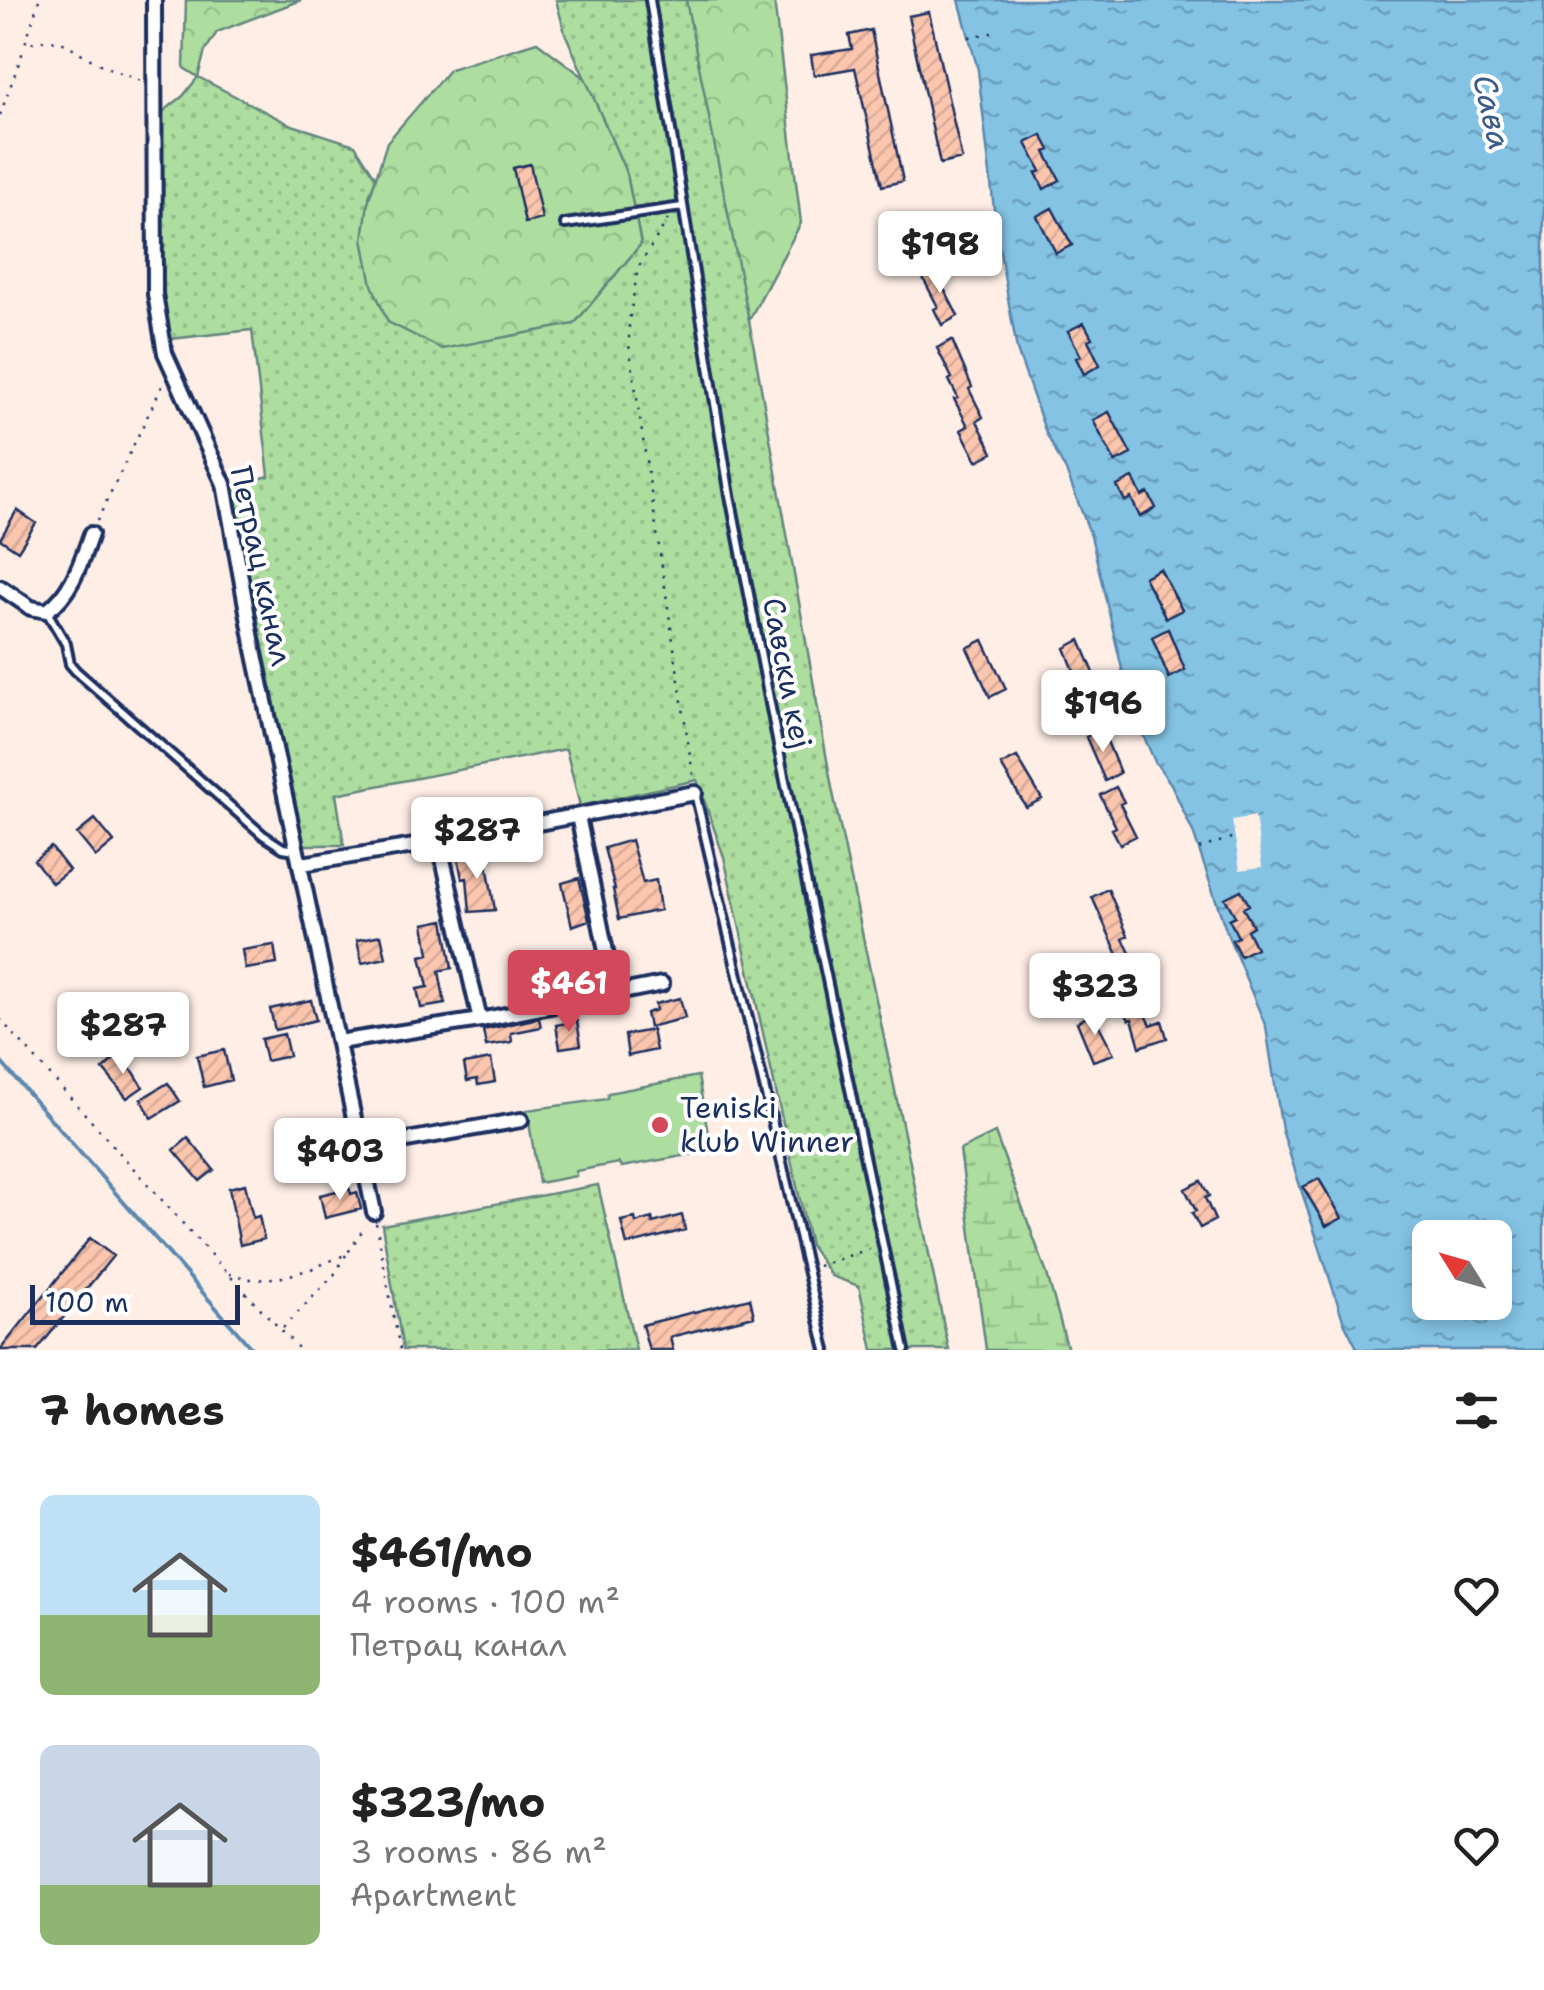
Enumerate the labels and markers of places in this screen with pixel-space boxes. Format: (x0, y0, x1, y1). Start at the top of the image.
pin: $198 (881, 211, 999, 296)
pin: $196 (1044, 670, 1162, 755)
pin: $287 (418, 797, 536, 882)
pin: $461 (510, 950, 628, 1035)
pin: $323 (1036, 953, 1154, 1038)
pin: $287 (64, 992, 182, 1077)
place label: Teniski klub Winner (680, 1087, 854, 1162)
marker: Teniski klub Winner (649, 1114, 671, 1136)
pin: $403 (281, 1118, 399, 1203)

